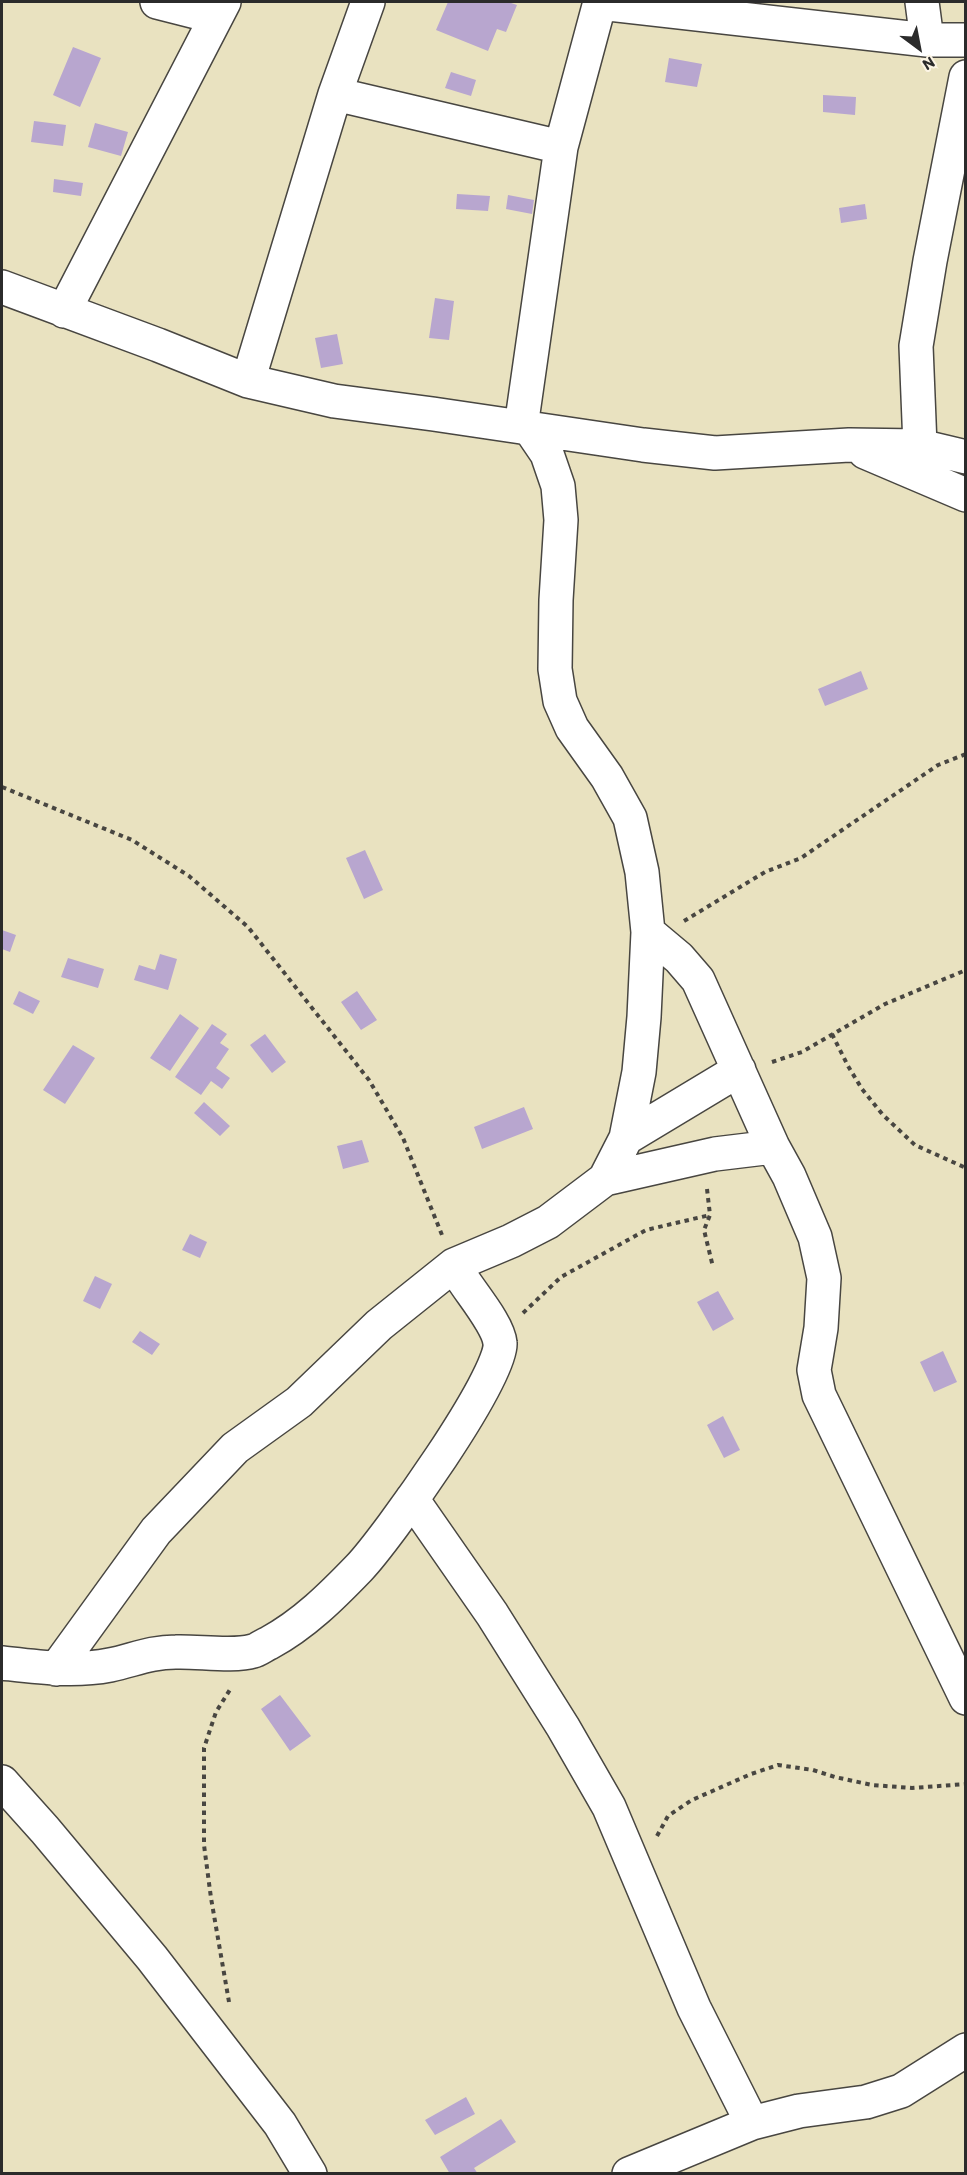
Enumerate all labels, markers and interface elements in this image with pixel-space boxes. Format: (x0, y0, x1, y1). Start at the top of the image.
north arrow (889, 18, 949, 78)
text: N (919, 53, 938, 75)

